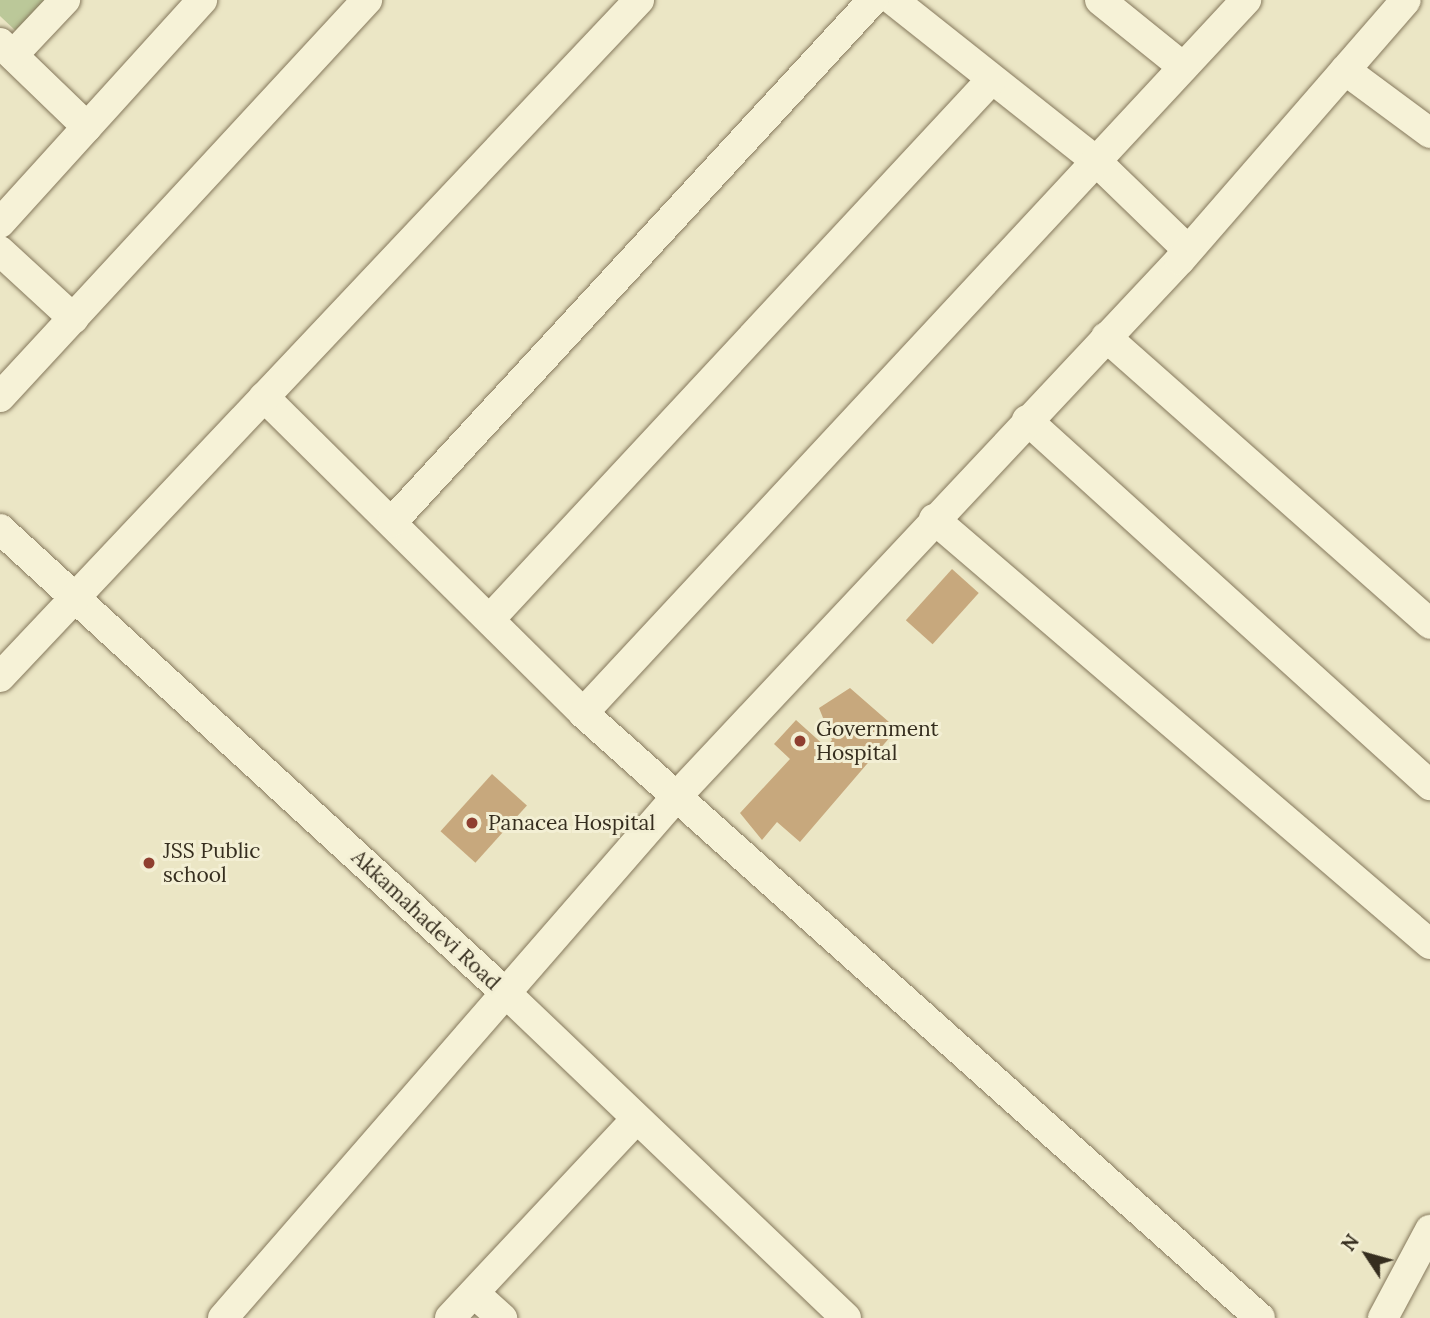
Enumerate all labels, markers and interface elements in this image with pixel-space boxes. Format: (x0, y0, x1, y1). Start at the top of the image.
place label: Government Hospital (816, 716, 939, 766)
marker: Government Hospital (790, 731, 810, 751)
place label: Panacea Hospital (488, 810, 655, 836)
marker: Panacea Hospital (462, 813, 482, 833)
place label: JSS Public school (163, 838, 260, 888)
street label: Akkamahadevi Road (346, 845, 506, 995)
marker: JSS Public school (141, 855, 157, 871)
north arrow (1332, 1220, 1402, 1290)
text: N (1336, 1230, 1364, 1256)

